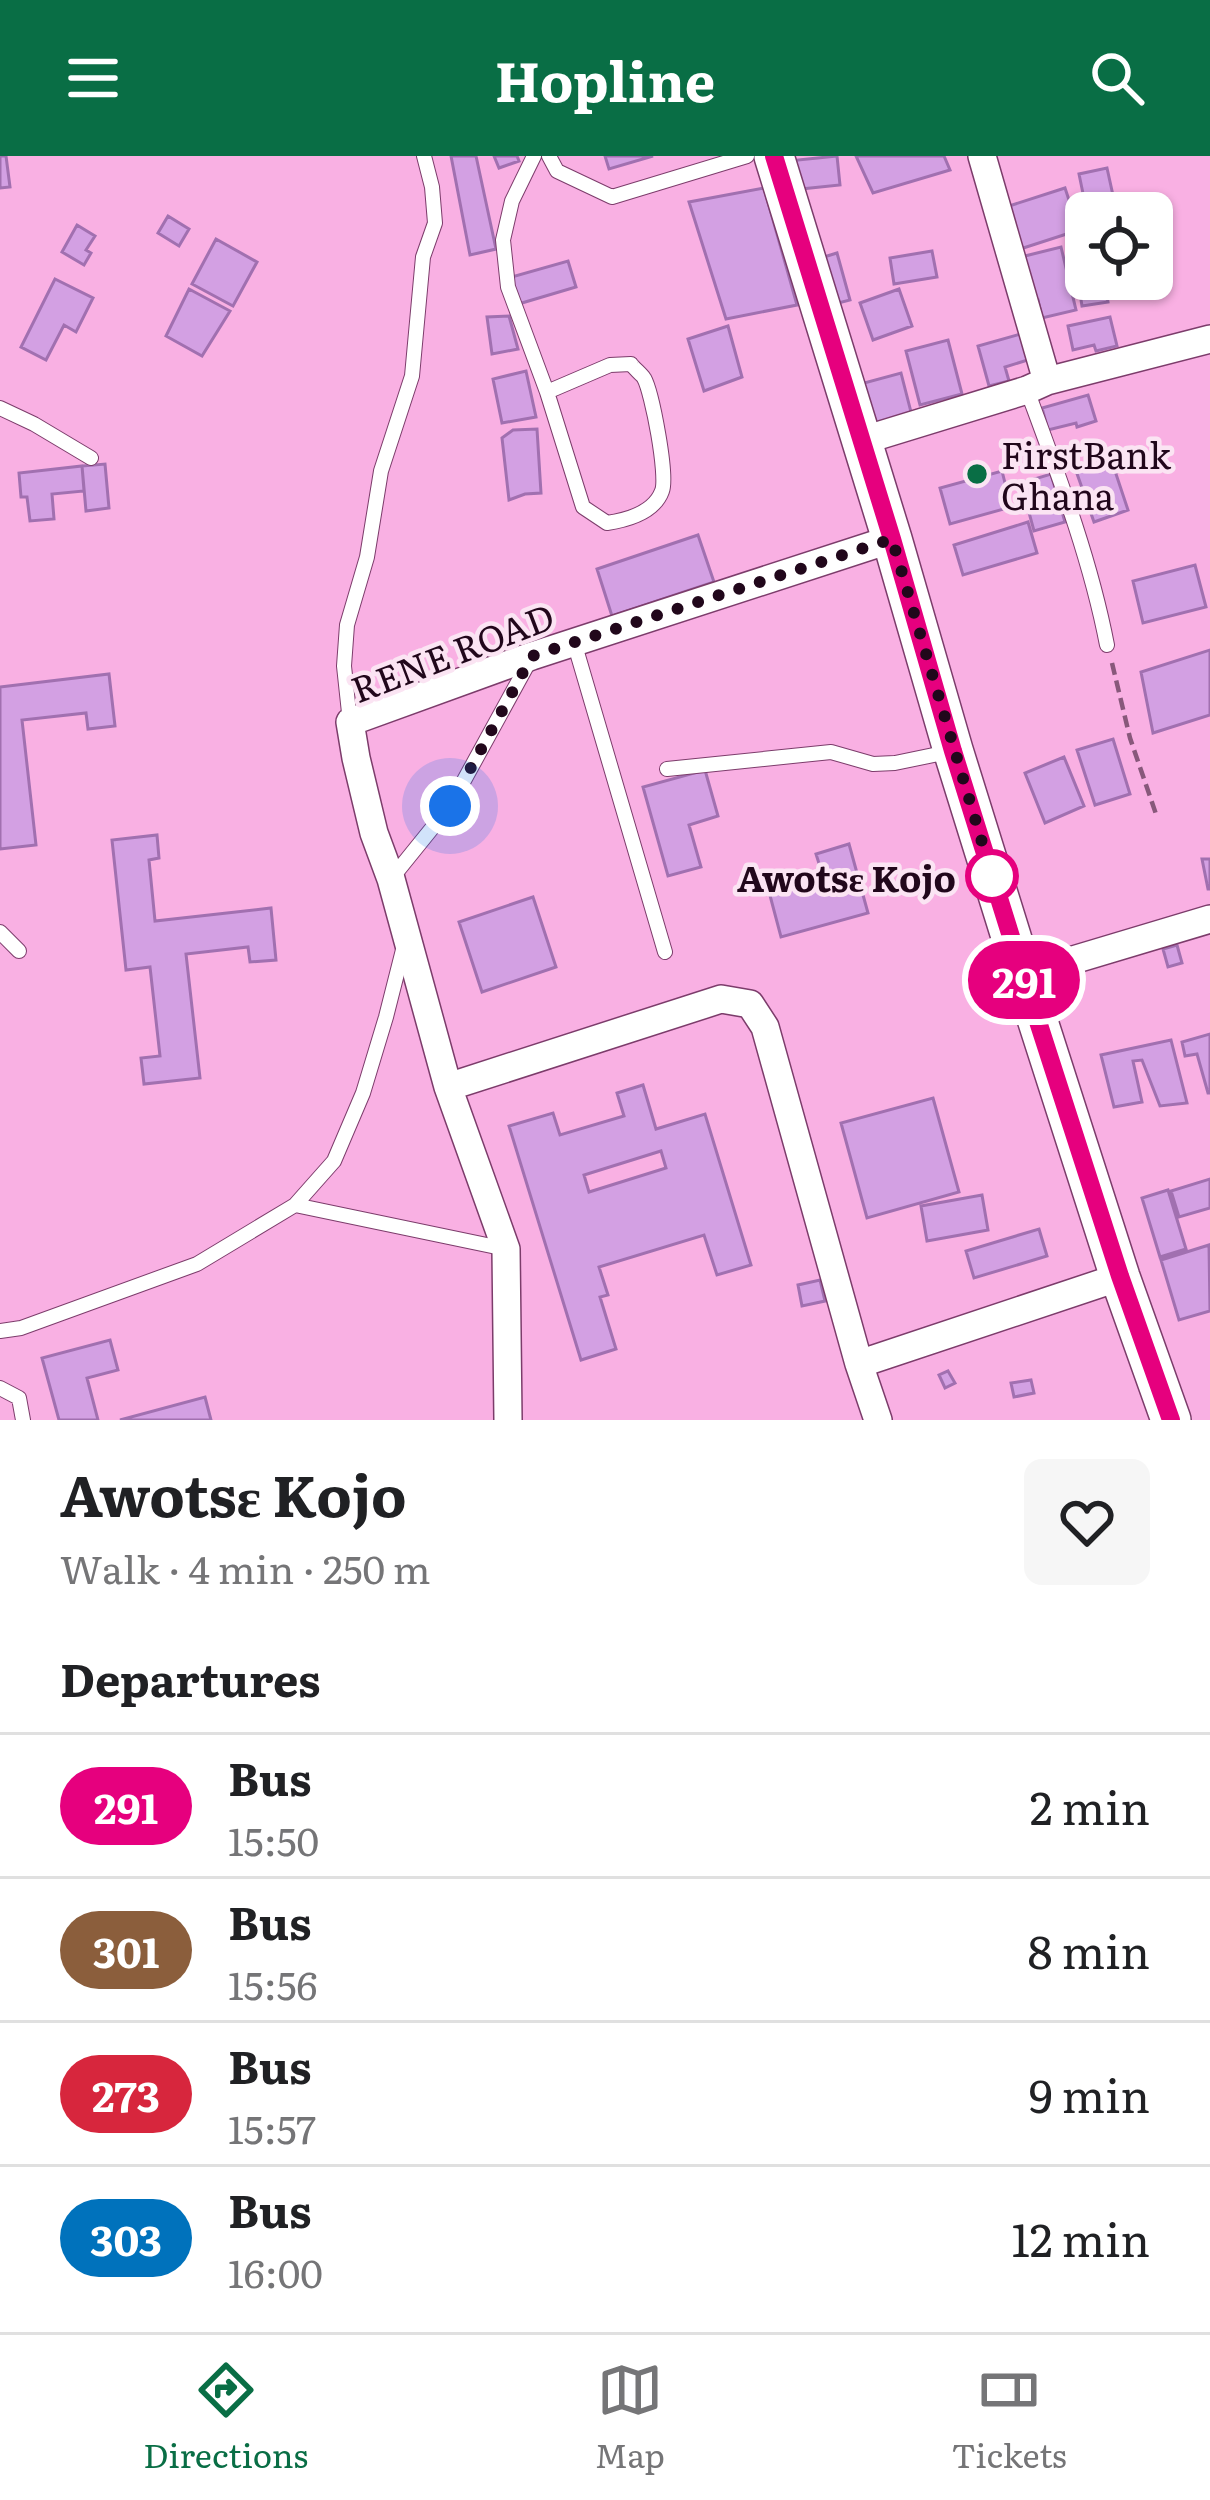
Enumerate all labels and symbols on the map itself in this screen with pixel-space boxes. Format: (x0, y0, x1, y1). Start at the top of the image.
place label: FirstBank Ghana (1001, 427, 1172, 521)
marker: FirstBank Ghana (964, 461, 990, 487)
street label: RENE ROAD (343, 588, 561, 714)
your location (420, 776, 480, 836)
place label: Awotsɛ Kojo (737, 850, 956, 903)
marker: Awotsɛ Kojo (967, 851, 1017, 901)
line badge: 291 (955, 941, 1093, 1019)

